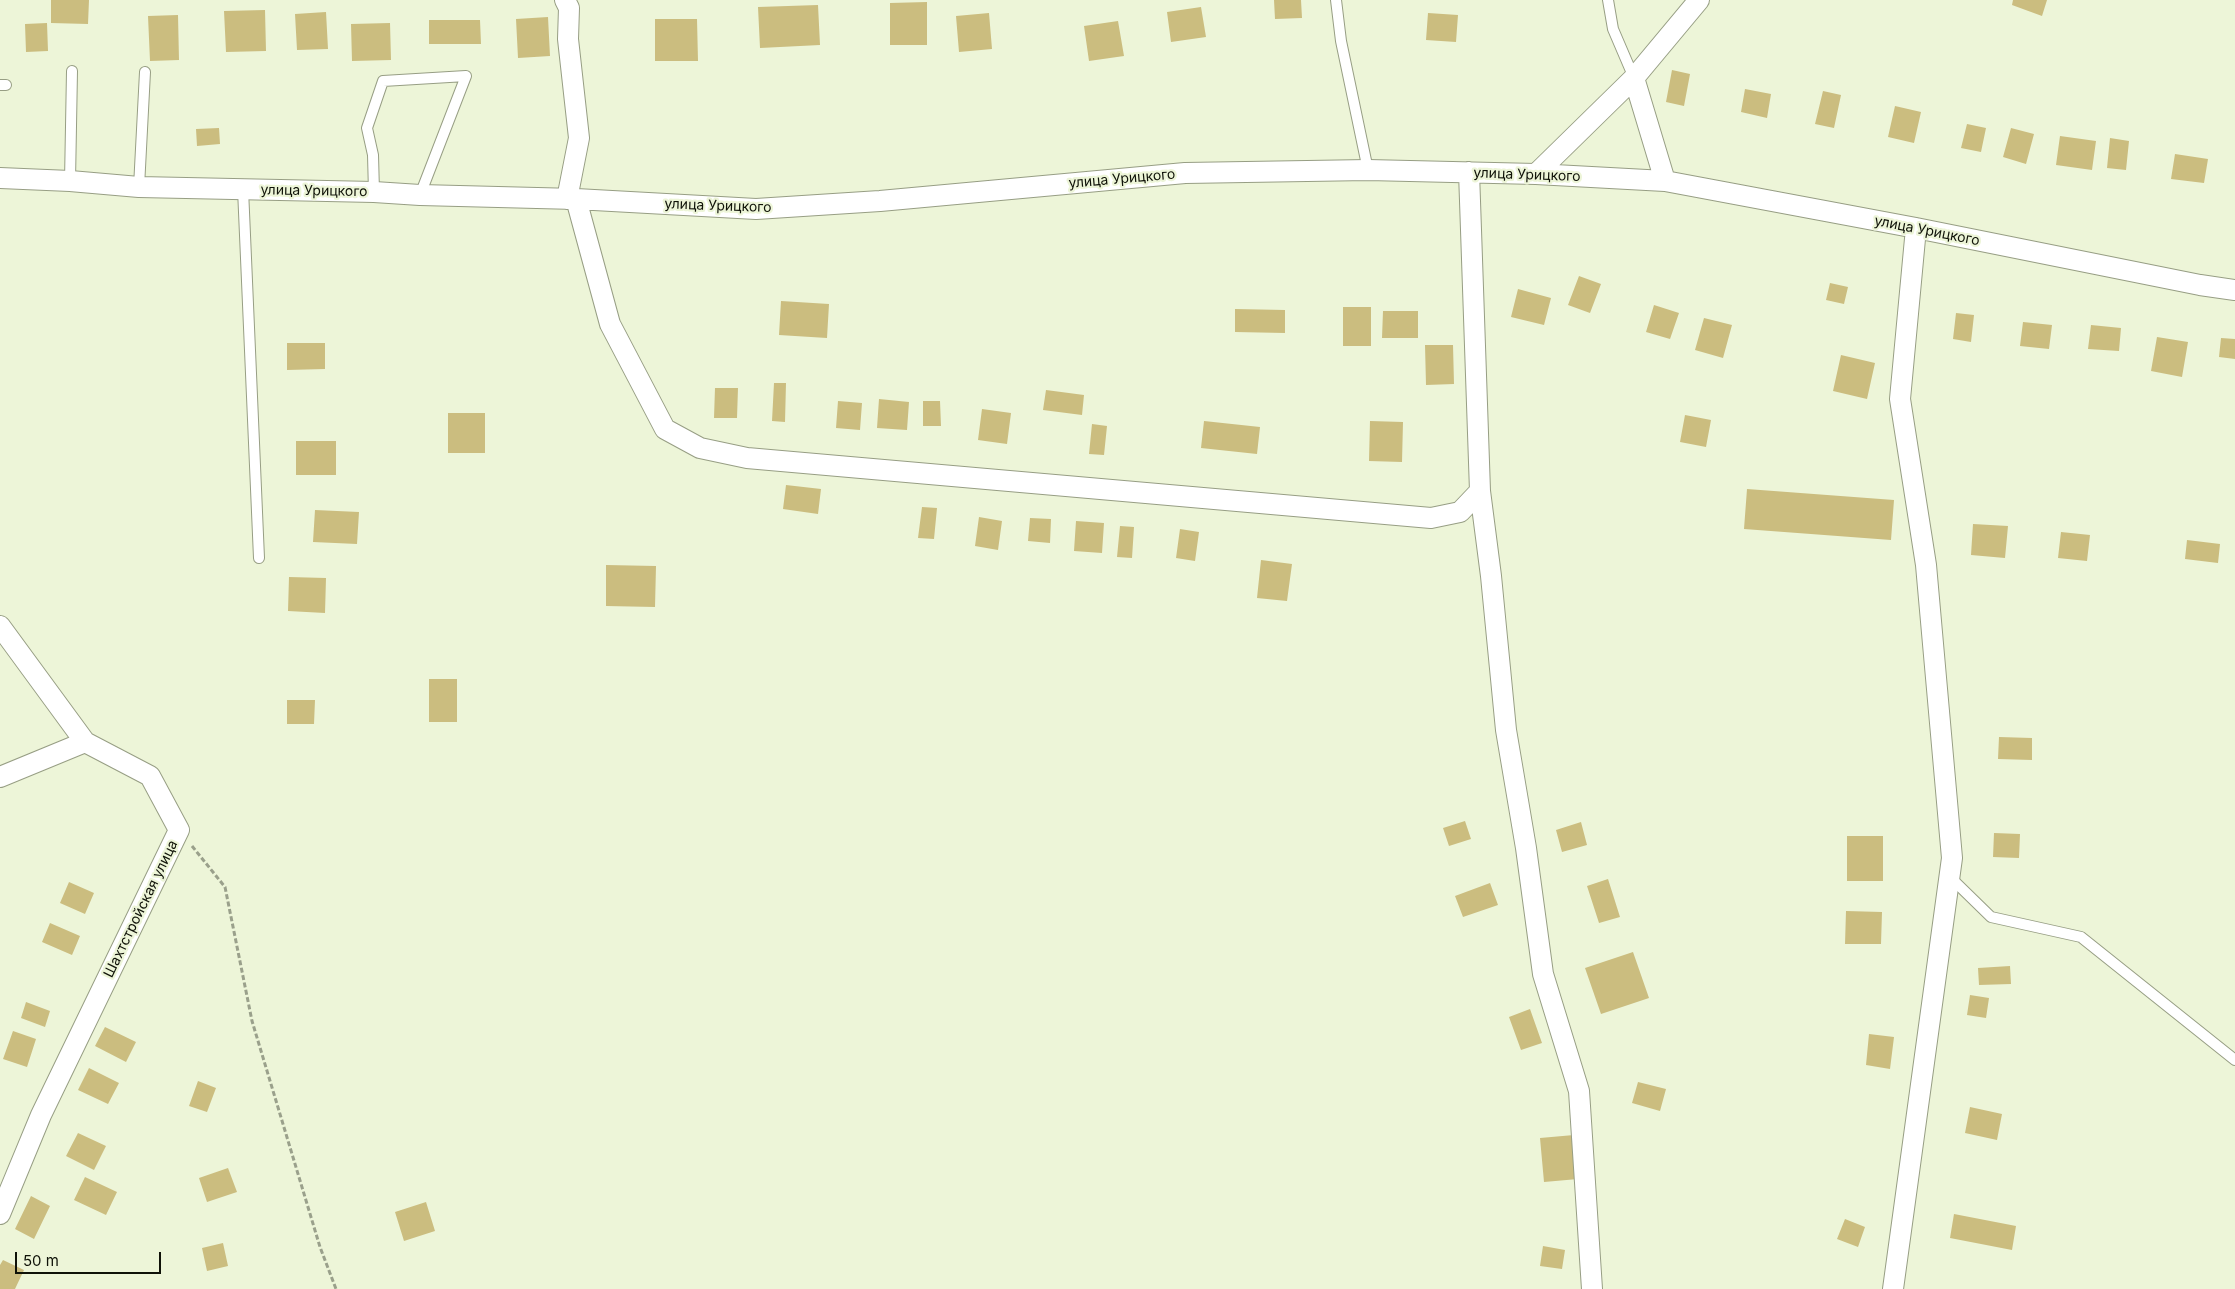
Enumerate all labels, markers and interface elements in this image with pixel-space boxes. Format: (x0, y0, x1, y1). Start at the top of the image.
street label: улица Урицкого (1473, 165, 1581, 185)
street label: улица Урицкого (1068, 166, 1176, 192)
street label: улица Урицкого (260, 182, 368, 200)
street label: улица Урицкого (664, 196, 772, 216)
street label: улица Урицкого (1873, 213, 1981, 249)
street label: Шахтстройская улица (100, 838, 182, 980)
scale bar (18, 1242, 164, 1274)
text: 50 m (23, 1251, 59, 1270)

